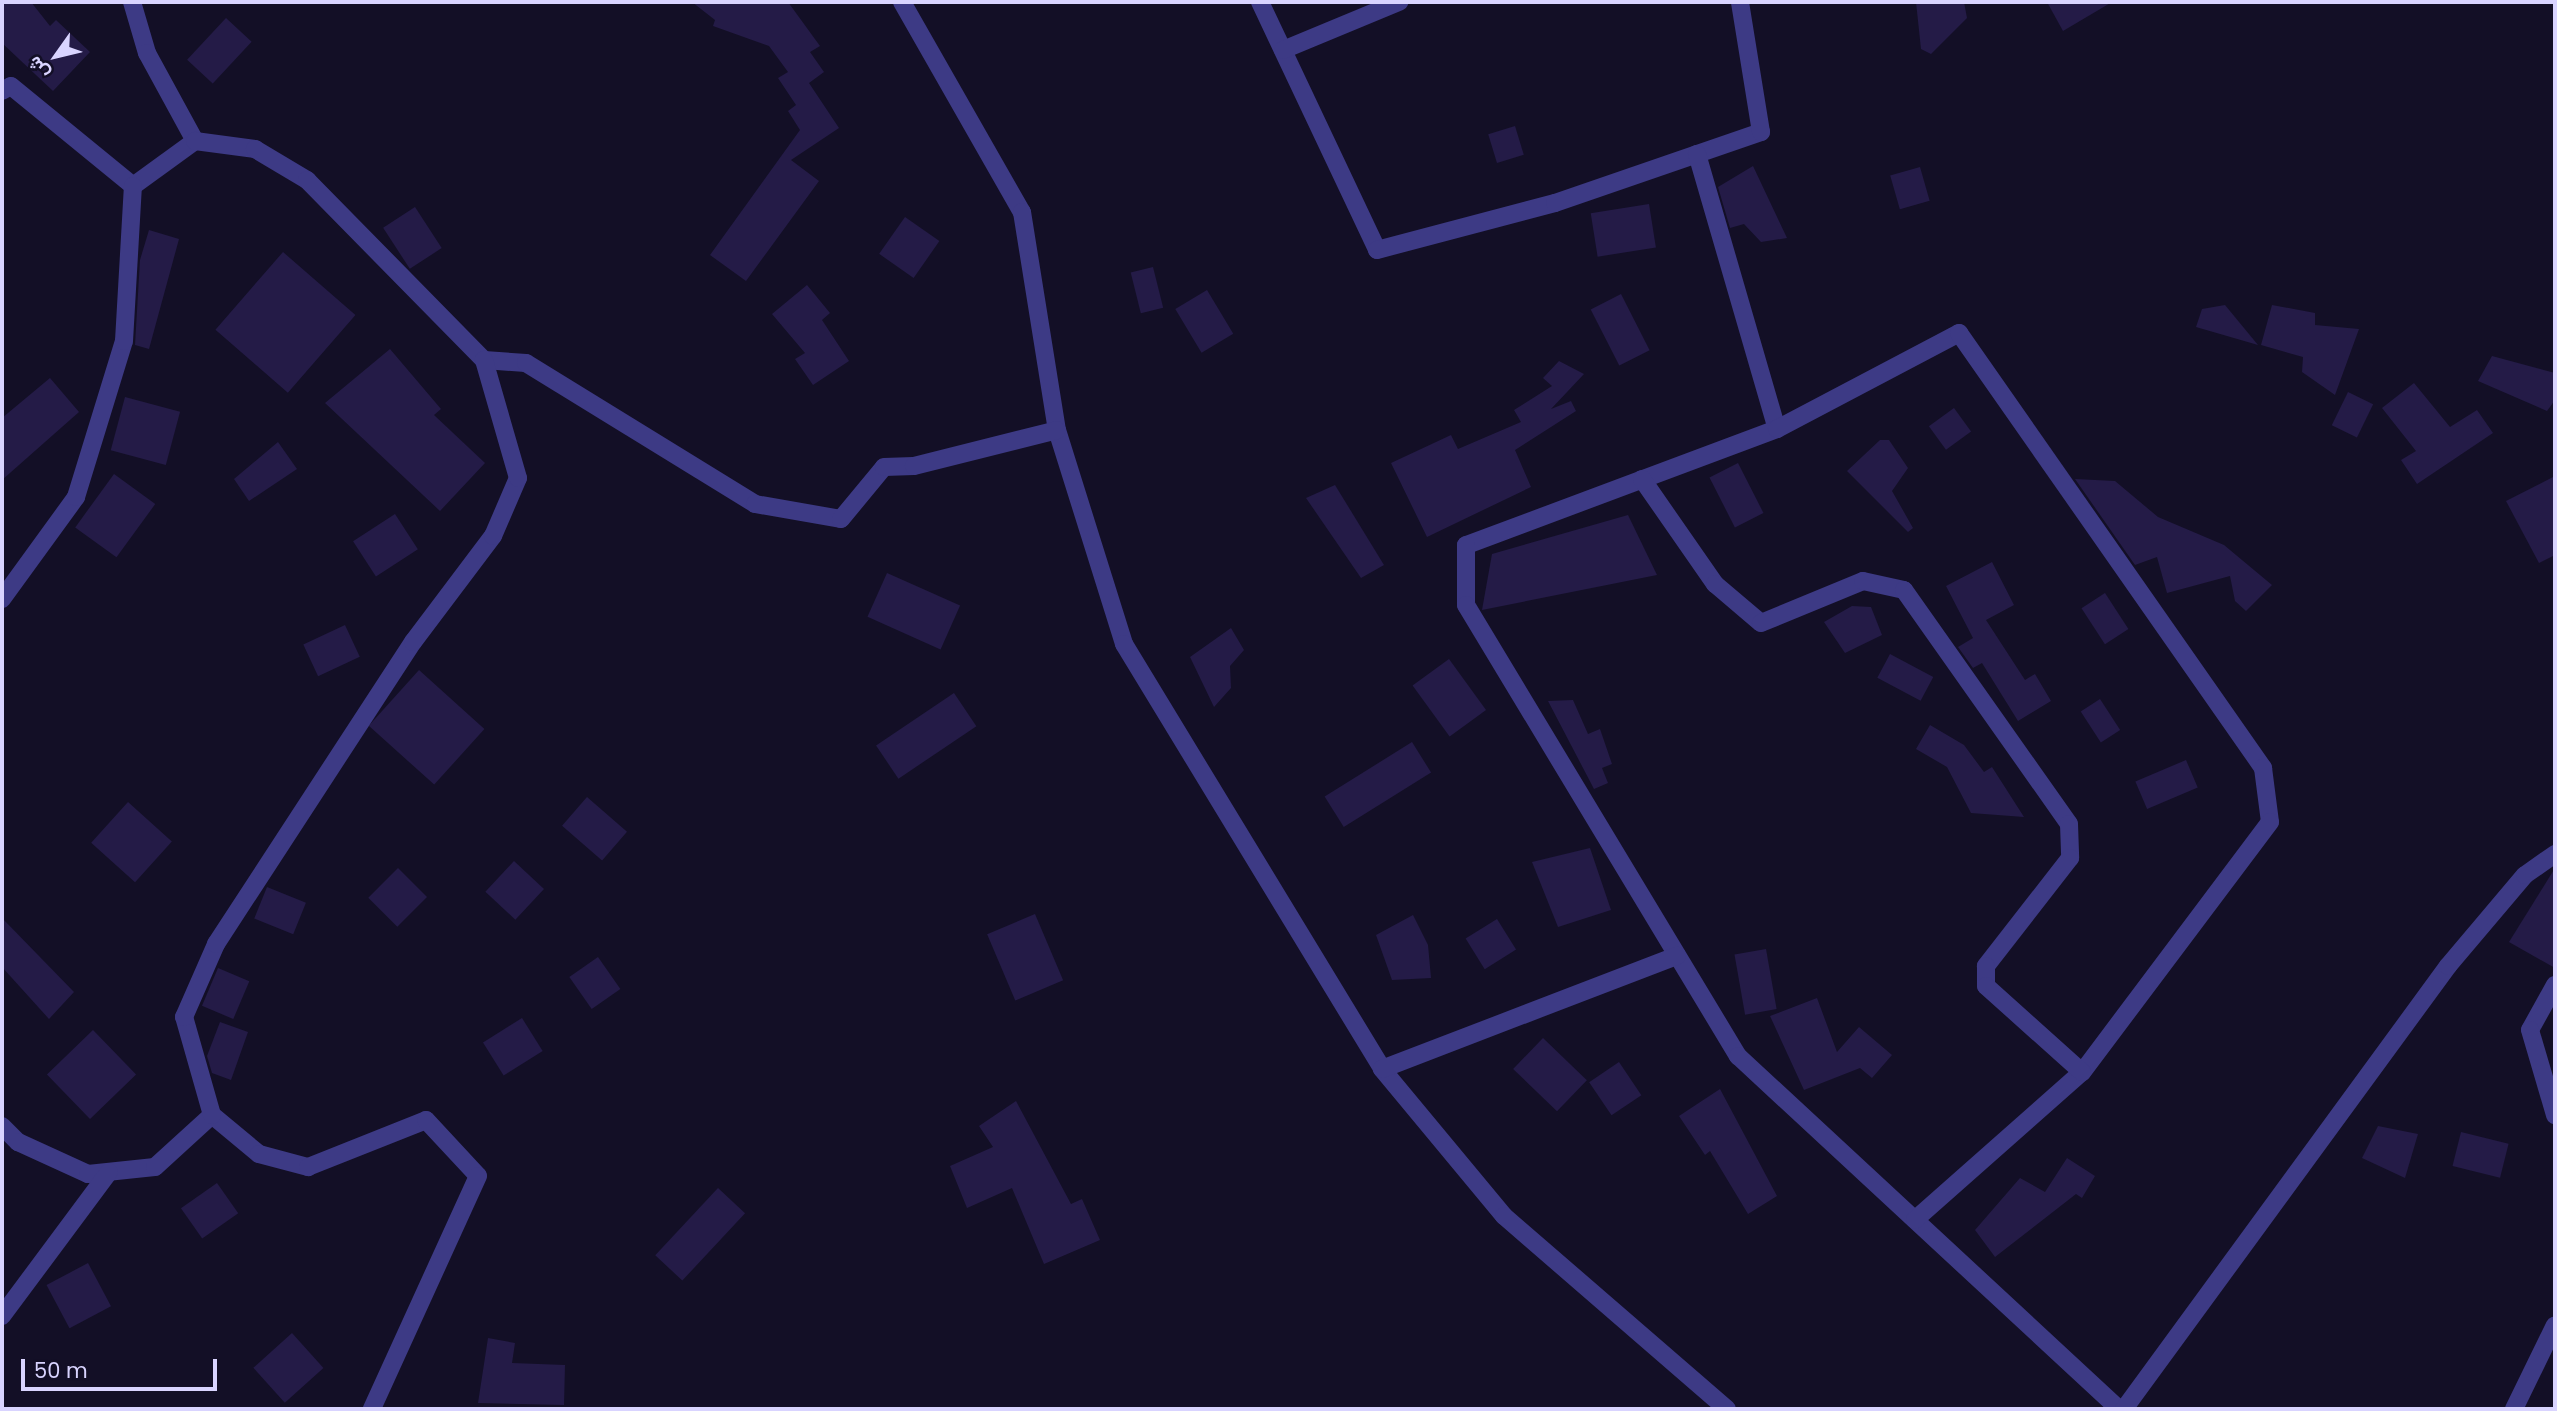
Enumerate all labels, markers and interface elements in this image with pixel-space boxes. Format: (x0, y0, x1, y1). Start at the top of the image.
north arrow (21, 21, 91, 91)
text: ش (21, 51, 56, 85)
scale bar (24, 1344, 220, 1388)
text: 50 m (34, 1356, 88, 1385)

